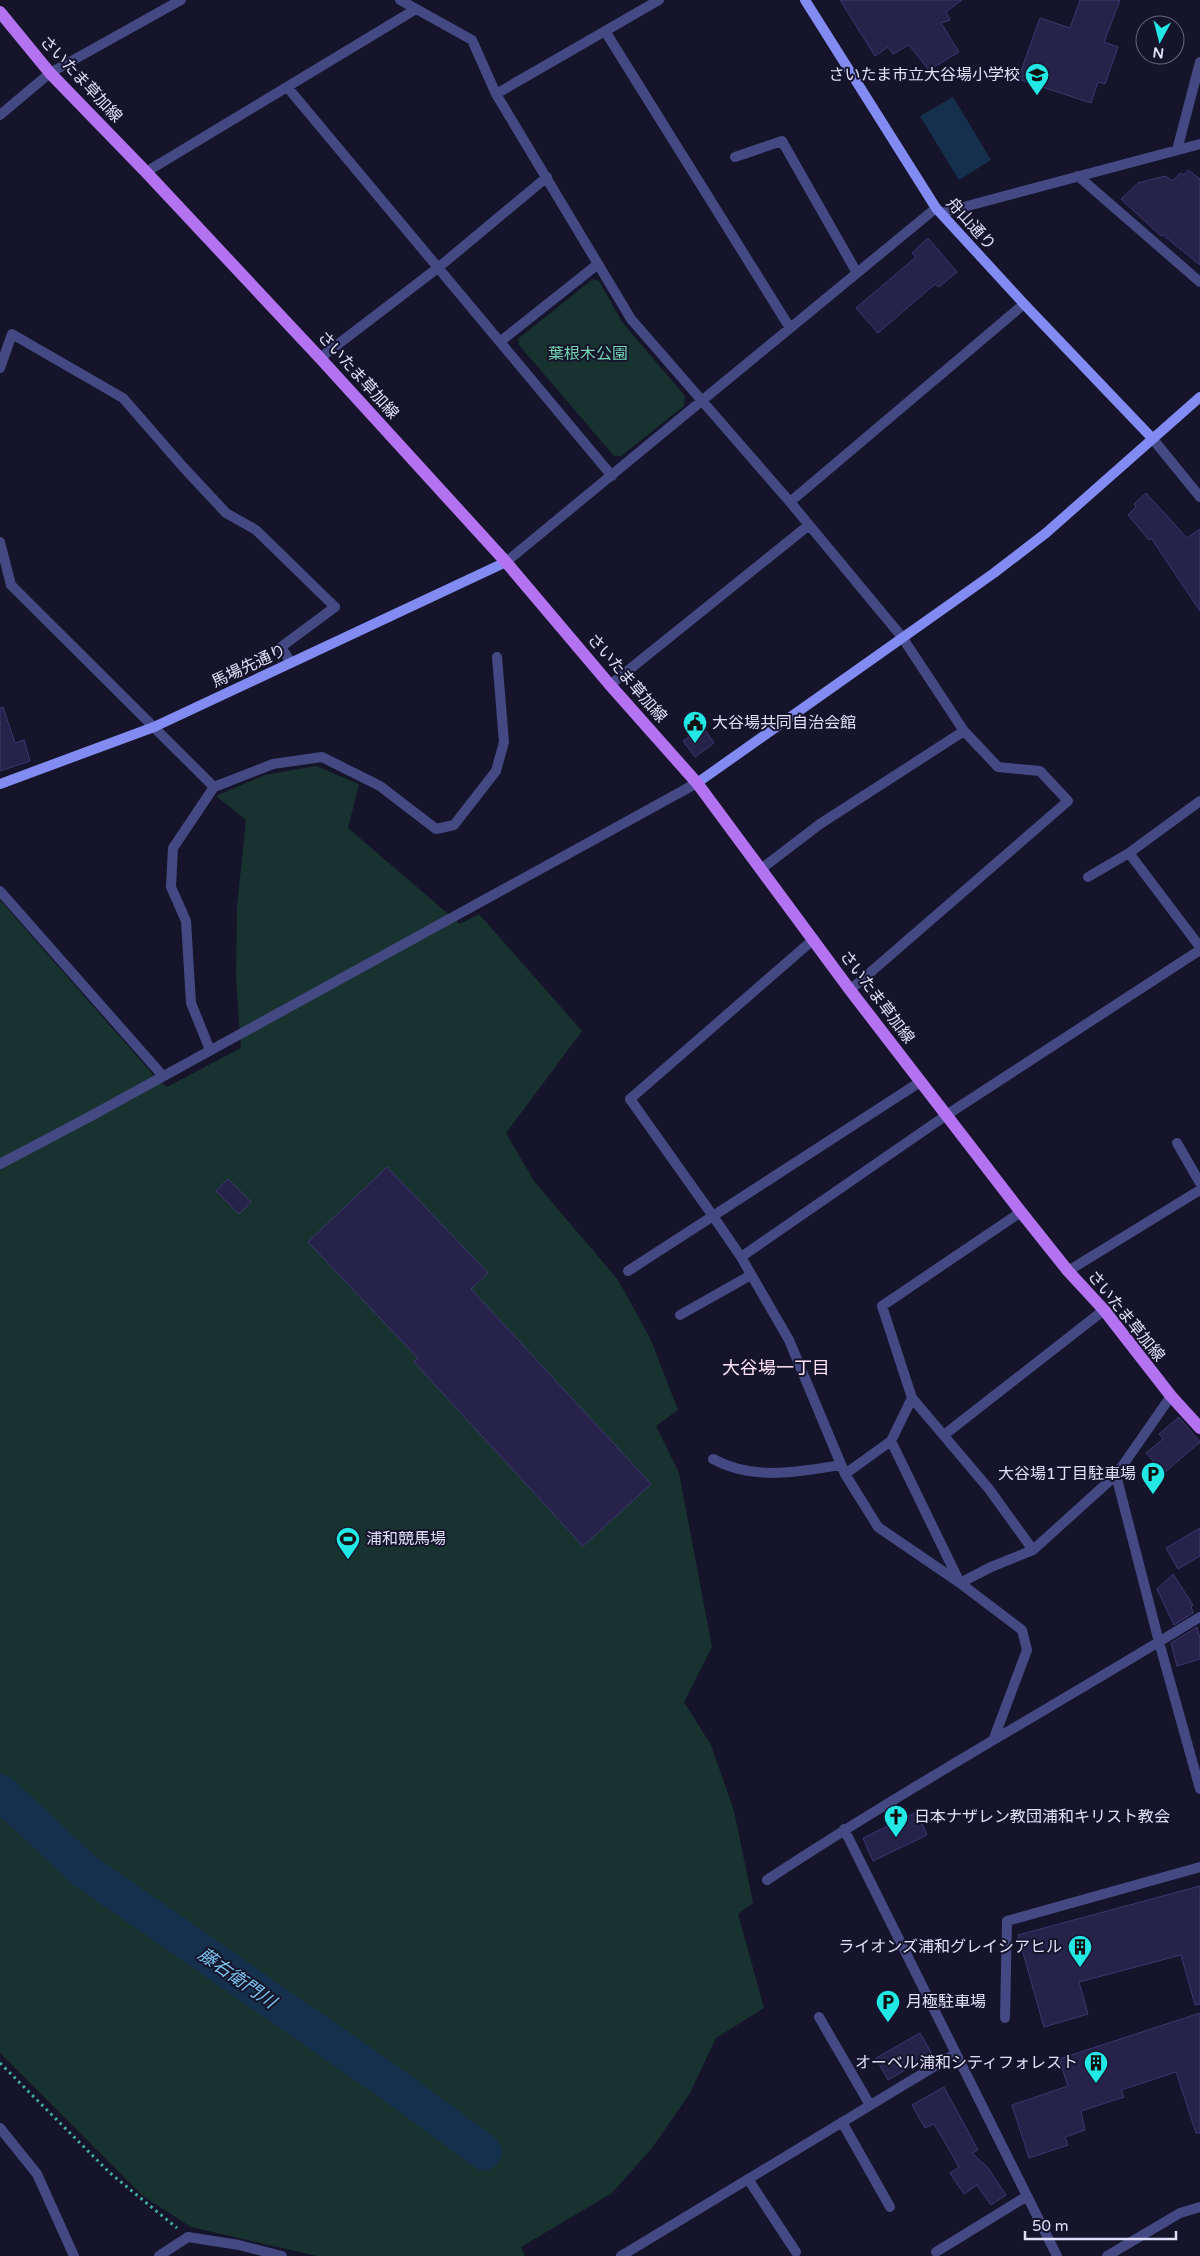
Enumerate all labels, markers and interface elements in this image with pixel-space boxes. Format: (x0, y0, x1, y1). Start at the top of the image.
north arrow (1135, 15, 1185, 65)
street label: さいたま草加線 (36, 31, 126, 127)
text: N (1152, 43, 1165, 62)
school or university icon: さいたま市立大谷場小学校 (1024, 62, 1050, 96)
place label: さいたま市立大谷場小学校 (828, 65, 1020, 85)
street label: 舟山通り (942, 194, 1000, 254)
street label: さいたま草加線 (313, 327, 403, 423)
park label: 葉根木公園 (548, 344, 628, 364)
street label: さいたま草加線 (583, 629, 671, 727)
street label: 馬場先通り (209, 640, 289, 692)
public building icon: 大谷場共同自治会館 (682, 710, 708, 744)
place label: 大谷場共同自治会館 (712, 713, 856, 733)
street label: さいたま草加線 (835, 946, 919, 1048)
street label: さいたま草加線 (1083, 1266, 1169, 1366)
district label: 大谷場一丁目 (722, 1357, 830, 1379)
parking icon: 大谷場1丁目駐車場 (1140, 1461, 1166, 1495)
place label: 大谷場1丁目駐車場 (998, 1464, 1136, 1484)
sports icon: 浦和競馬場 (335, 1526, 361, 1560)
place label: 浦和競馬場 (366, 1529, 446, 1549)
church icon: 日本ナザレン教団浦和キリスト教会 (883, 1804, 909, 1838)
place label: 日本ナザレン教団浦和キリスト教会 (914, 1807, 1170, 1827)
building icon: ライオンズ浦和グレイシアヒル (1067, 1934, 1093, 1968)
place label: ライオンズ浦和グレイシアヒル (838, 1937, 1062, 1957)
water label: 藤右衛門川 (194, 1943, 282, 2014)
parking icon: 月極駐車場 (875, 1989, 901, 2023)
place label: 月極駐車場 (906, 1992, 986, 2012)
building icon: オーベル浦和シティフォレスト (1083, 2050, 1109, 2084)
place label: オーベル浦和シティフォレスト (855, 2053, 1078, 2073)
scale bar (1025, 2208, 1176, 2240)
text: 50 m (1032, 2217, 1069, 2235)

